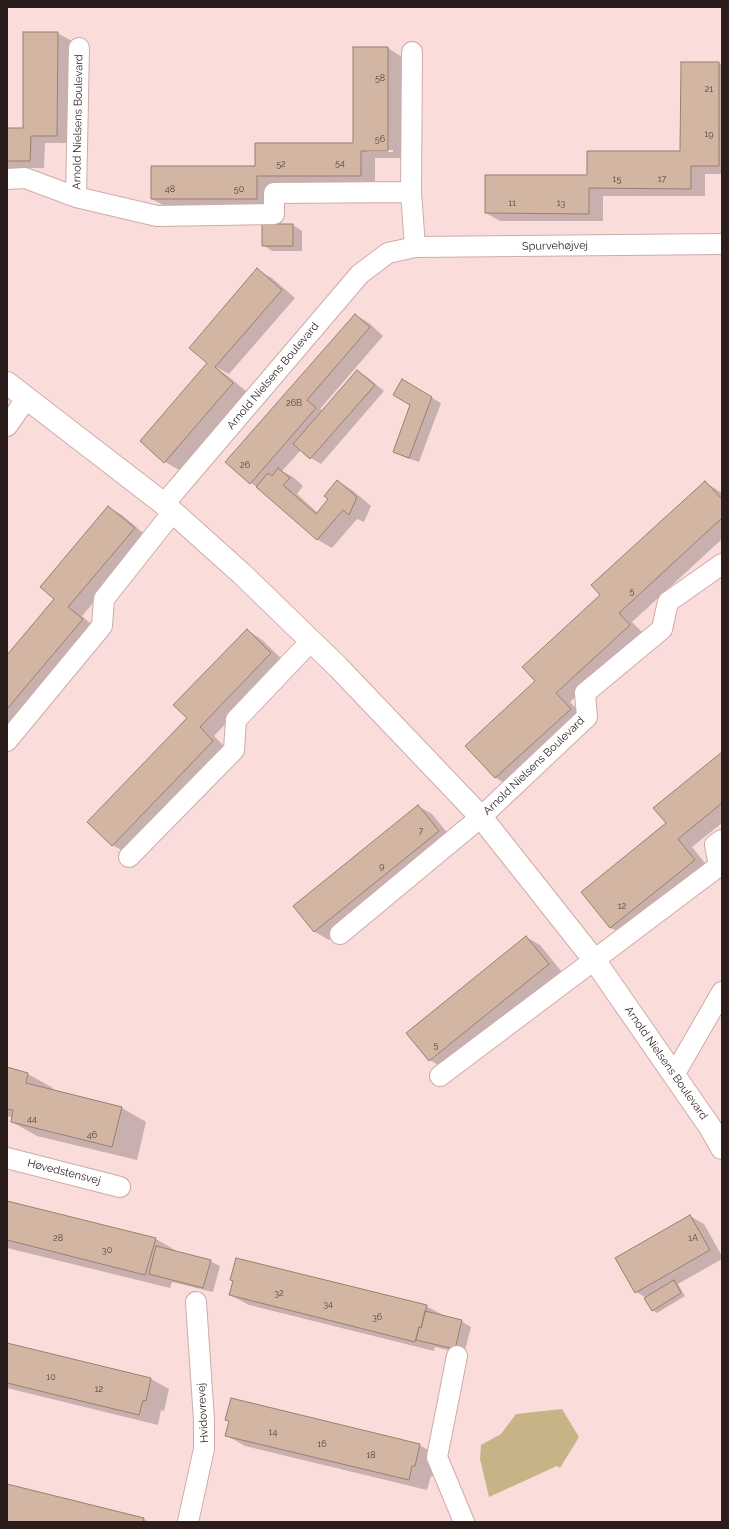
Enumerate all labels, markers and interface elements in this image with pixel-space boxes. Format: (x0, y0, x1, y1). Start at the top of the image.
street label: Arnold Nielsens Boulevard (70, 54, 86, 190)
house number: 58 (375, 73, 385, 83)
house number: 21 (705, 84, 713, 94)
house number: 19 (704, 129, 714, 139)
house number: 56 (375, 134, 385, 144)
house number: 54 (335, 158, 345, 168)
house number: 52 (276, 159, 286, 169)
house number: 15 (613, 174, 621, 184)
house number: 17 (658, 174, 666, 184)
house number: 48 (165, 184, 175, 194)
house number: 50 (234, 184, 244, 194)
house number: 11 (508, 198, 516, 208)
house number: 13 (557, 198, 565, 208)
street label: Spurvehøjvej (522, 239, 588, 253)
street label: Arnold Nielsens Boulevard (224, 320, 322, 432)
house number: 26B (286, 398, 302, 408)
house number: 26 (240, 460, 250, 470)
house number: 5 (630, 586, 634, 596)
street label: Arnold Nielsens Boulevard (481, 714, 587, 818)
house number: 7 (419, 826, 423, 836)
house number: 9 (379, 861, 385, 871)
house number: 12 (618, 901, 626, 911)
street label: Arnold Nielsens Boulevard (622, 1004, 710, 1122)
house number: 5 (434, 1040, 438, 1050)
house number: 44 (27, 1114, 37, 1124)
house number: 46 (87, 1130, 97, 1140)
street label: Høvedstensvej (26, 1157, 102, 1187)
house number: 28 (53, 1233, 63, 1243)
house number: 1A (688, 1233, 698, 1243)
house number: 30 (102, 1245, 112, 1255)
house number: 32 (274, 1288, 284, 1298)
house number: 34 (323, 1299, 333, 1309)
house number: 36 (372, 1312, 382, 1322)
house number: 10 (46, 1372, 56, 1382)
street label: Hvidovrevej (195, 1383, 211, 1443)
house number: 12 (95, 1384, 103, 1394)
house number: 14 (269, 1427, 277, 1437)
house number: 16 (317, 1439, 327, 1449)
house number: 18 (366, 1450, 376, 1460)

